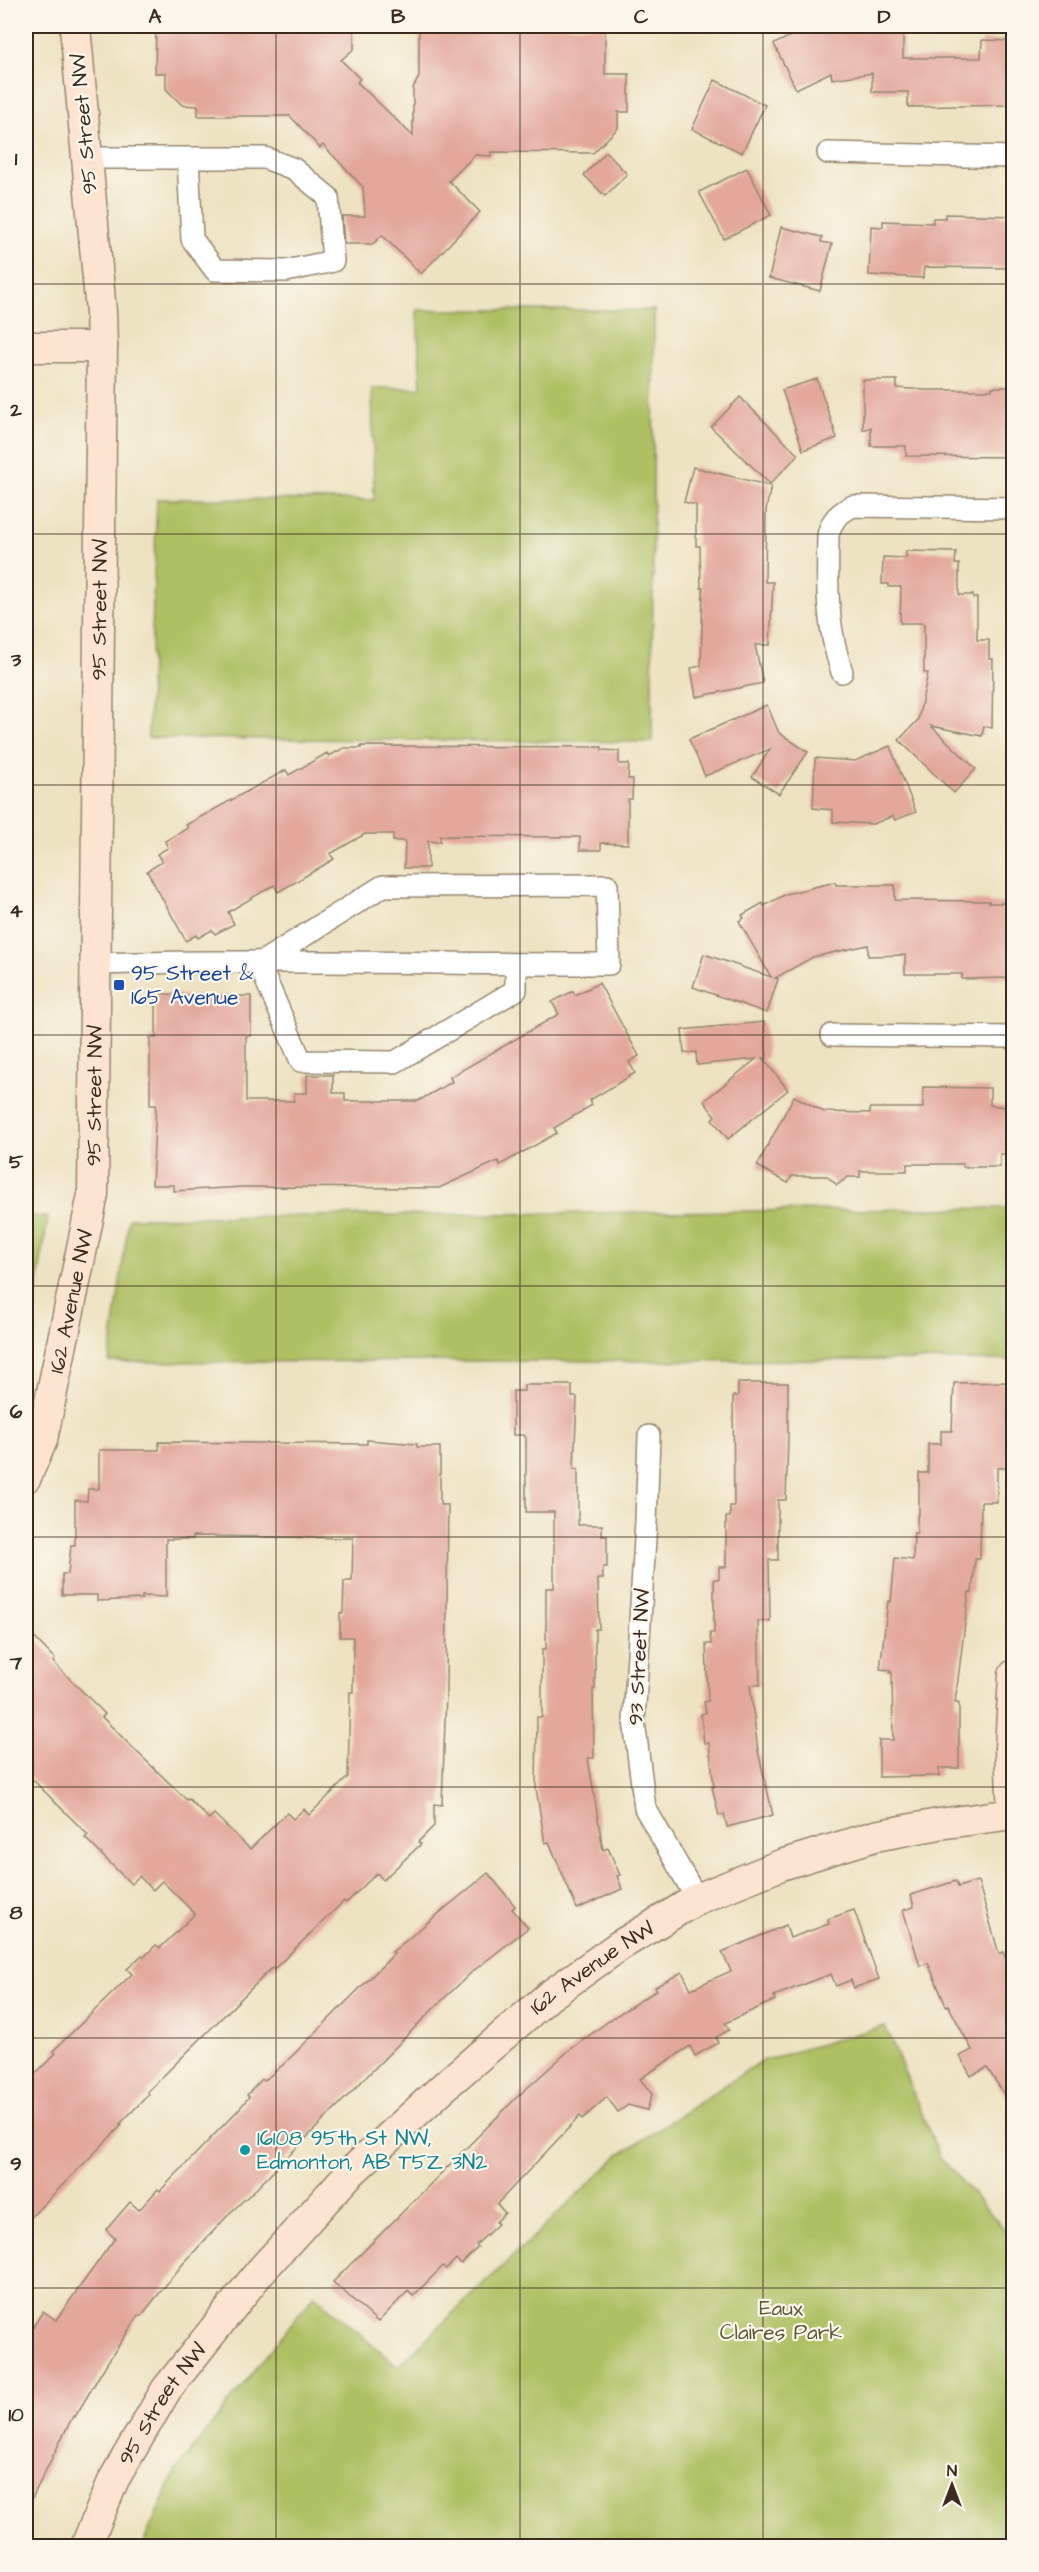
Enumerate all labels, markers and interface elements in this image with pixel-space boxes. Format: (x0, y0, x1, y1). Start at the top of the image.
text: A (149, 3, 162, 31)
text: B (391, 3, 406, 31)
text: C (634, 3, 649, 31)
text: D (878, 3, 891, 31)
street label: 95 Street NW (63, 52, 105, 196)
text: 1 (15, 145, 18, 173)
text: 2 (9, 396, 22, 424)
street label: 95 Street NW (84, 538, 114, 680)
text: 3 (10, 646, 22, 674)
text: 4 (9, 897, 23, 925)
place label: 95 Street & 165 Avenue (131, 959, 254, 1012)
marker: 95 Street & 165 Avenue (112, 978, 126, 992)
street label: 95 Street NW (79, 1024, 109, 1166)
text: 5 (9, 1148, 24, 1176)
street label: 162 Avenue NW (42, 1227, 100, 1376)
text: 6 (10, 1398, 23, 1426)
street label: 93 Street NW (621, 1588, 657, 1726)
text: 7 (9, 1649, 23, 1677)
text: 8 (10, 1899, 23, 1927)
street label: 162 Avenue NW (523, 1914, 659, 2021)
place label: 16108 95th St NW, Edmonton, AB T5Z 3N2 (257, 2124, 487, 2177)
marker: 16108 95th St NW, Edmonton, AB T5Z 3N2 (238, 2143, 252, 2157)
text: 9 (10, 2150, 22, 2178)
park label: Eaux Claires Park (720, 2294, 842, 2347)
street label: 95 Street NW (111, 2336, 213, 2470)
text: 10 (8, 2401, 24, 2429)
north arrow (922, 2455, 982, 2515)
text: N (947, 2460, 957, 2482)

